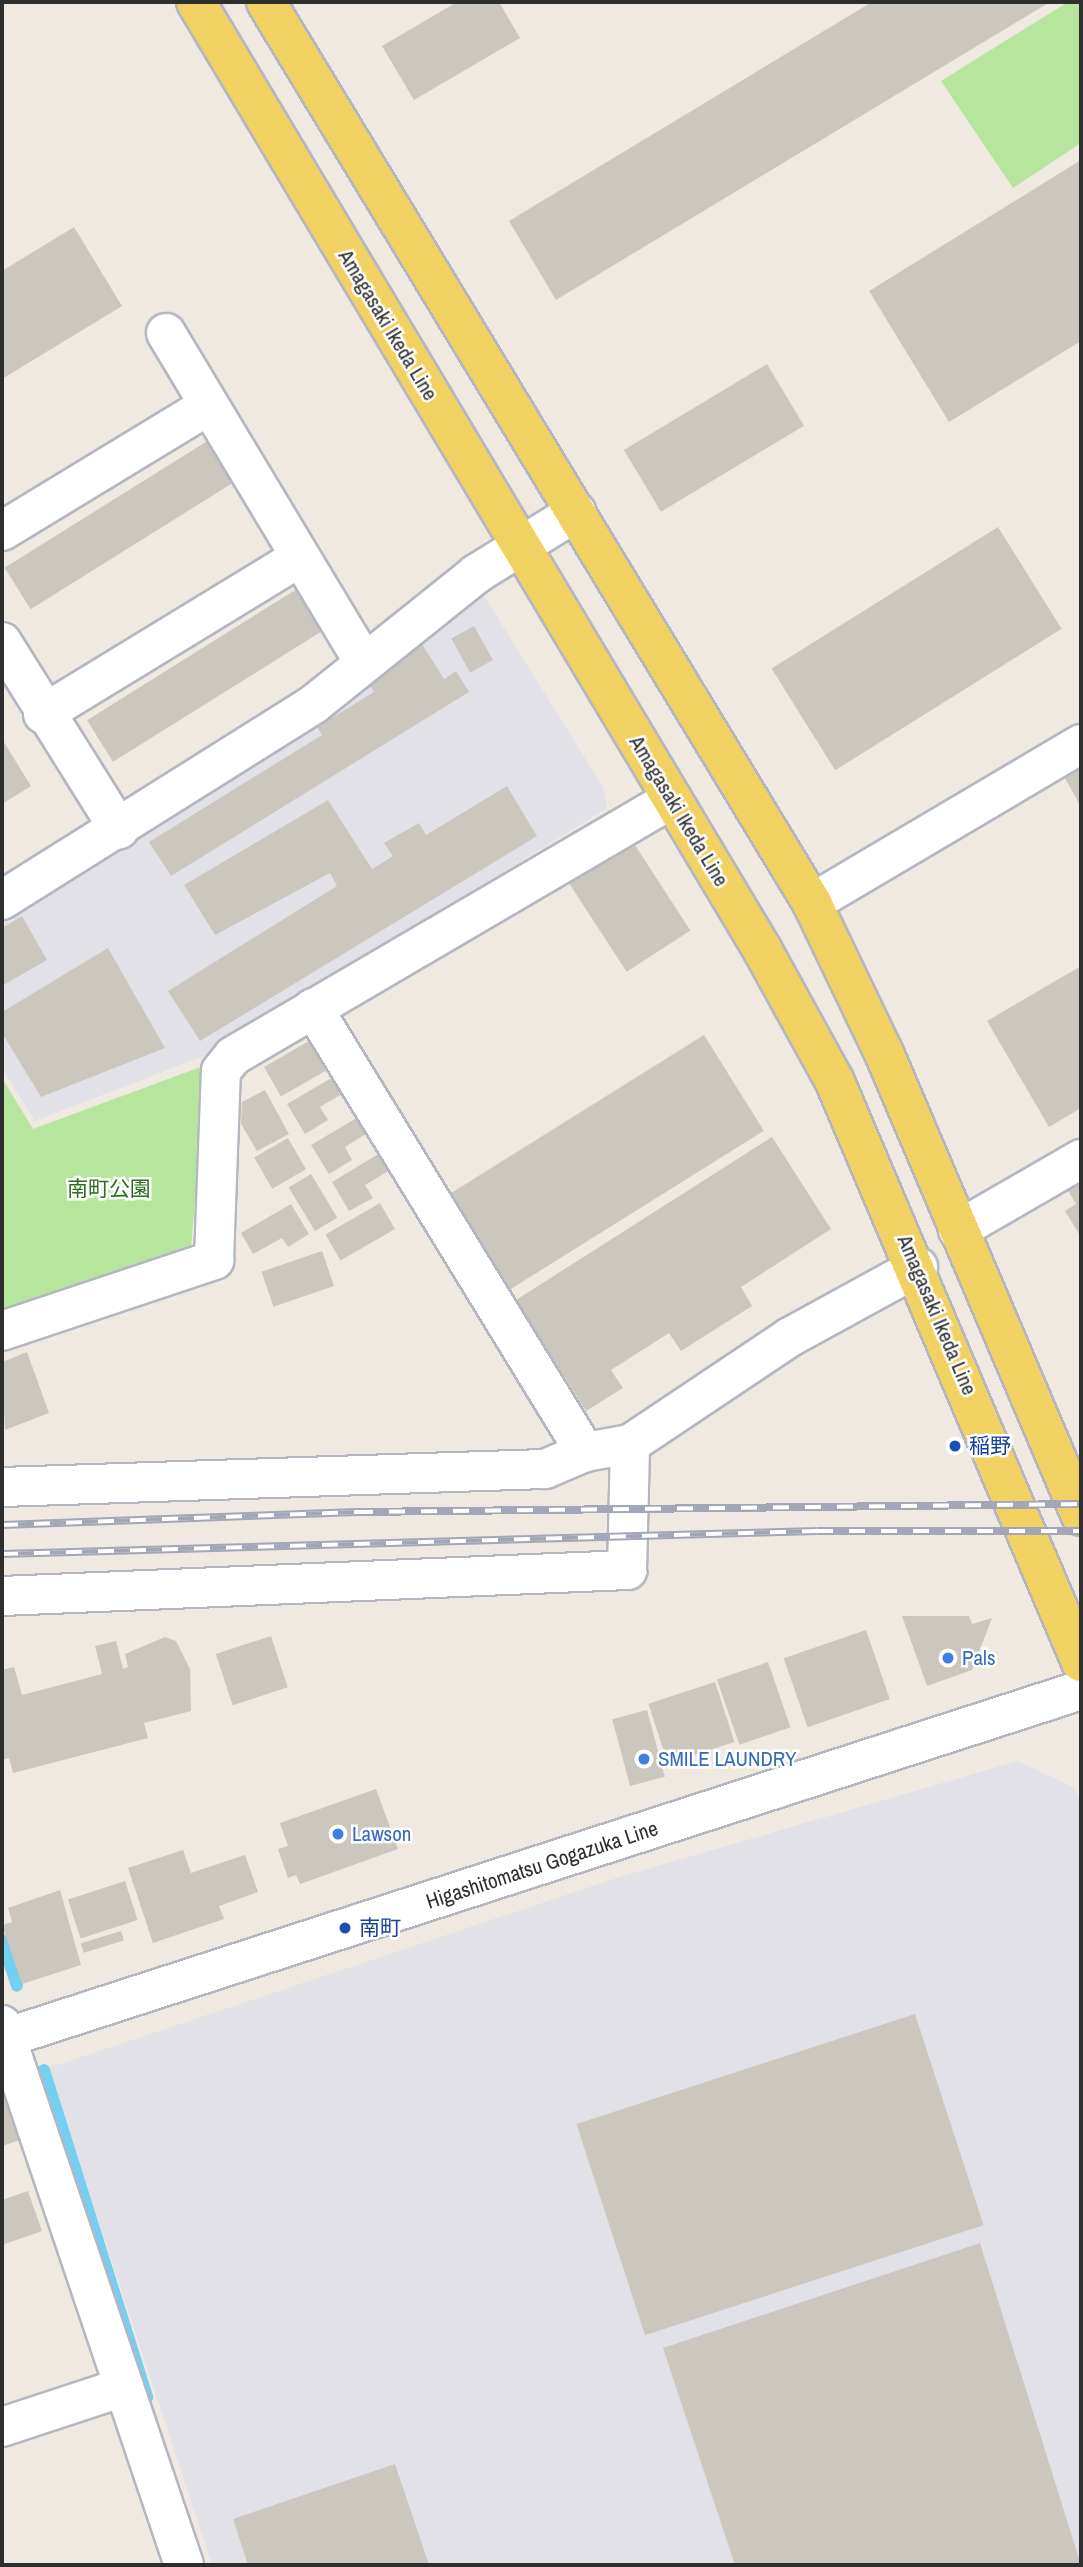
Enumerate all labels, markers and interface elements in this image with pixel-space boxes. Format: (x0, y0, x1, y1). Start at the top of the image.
street label: Amagasaki Ikeda Line (333, 245, 443, 405)
street label: Amagasaki Ikeda Line (624, 731, 734, 891)
park label: 南町公園 (67, 1176, 151, 1202)
street label: Amagasaki Ikeda Line (892, 1231, 982, 1399)
place label: 稲野 (969, 1433, 1011, 1459)
marker: 稲野 (947, 1438, 963, 1454)
place label: Pals (962, 1645, 995, 1671)
marker: Pals (940, 1650, 956, 1666)
place label: SMILE LAUNDRY (658, 1746, 796, 1772)
marker: SMILE LAUNDRY (636, 1751, 652, 1767)
street label: Higashitomatsu Gogazuka Line (423, 1816, 661, 1914)
place label: Lawson (352, 1821, 411, 1847)
marker: Lawson (330, 1826, 346, 1842)
place label: 南町 (359, 1915, 401, 1941)
marker: 南町 (337, 1920, 353, 1936)

